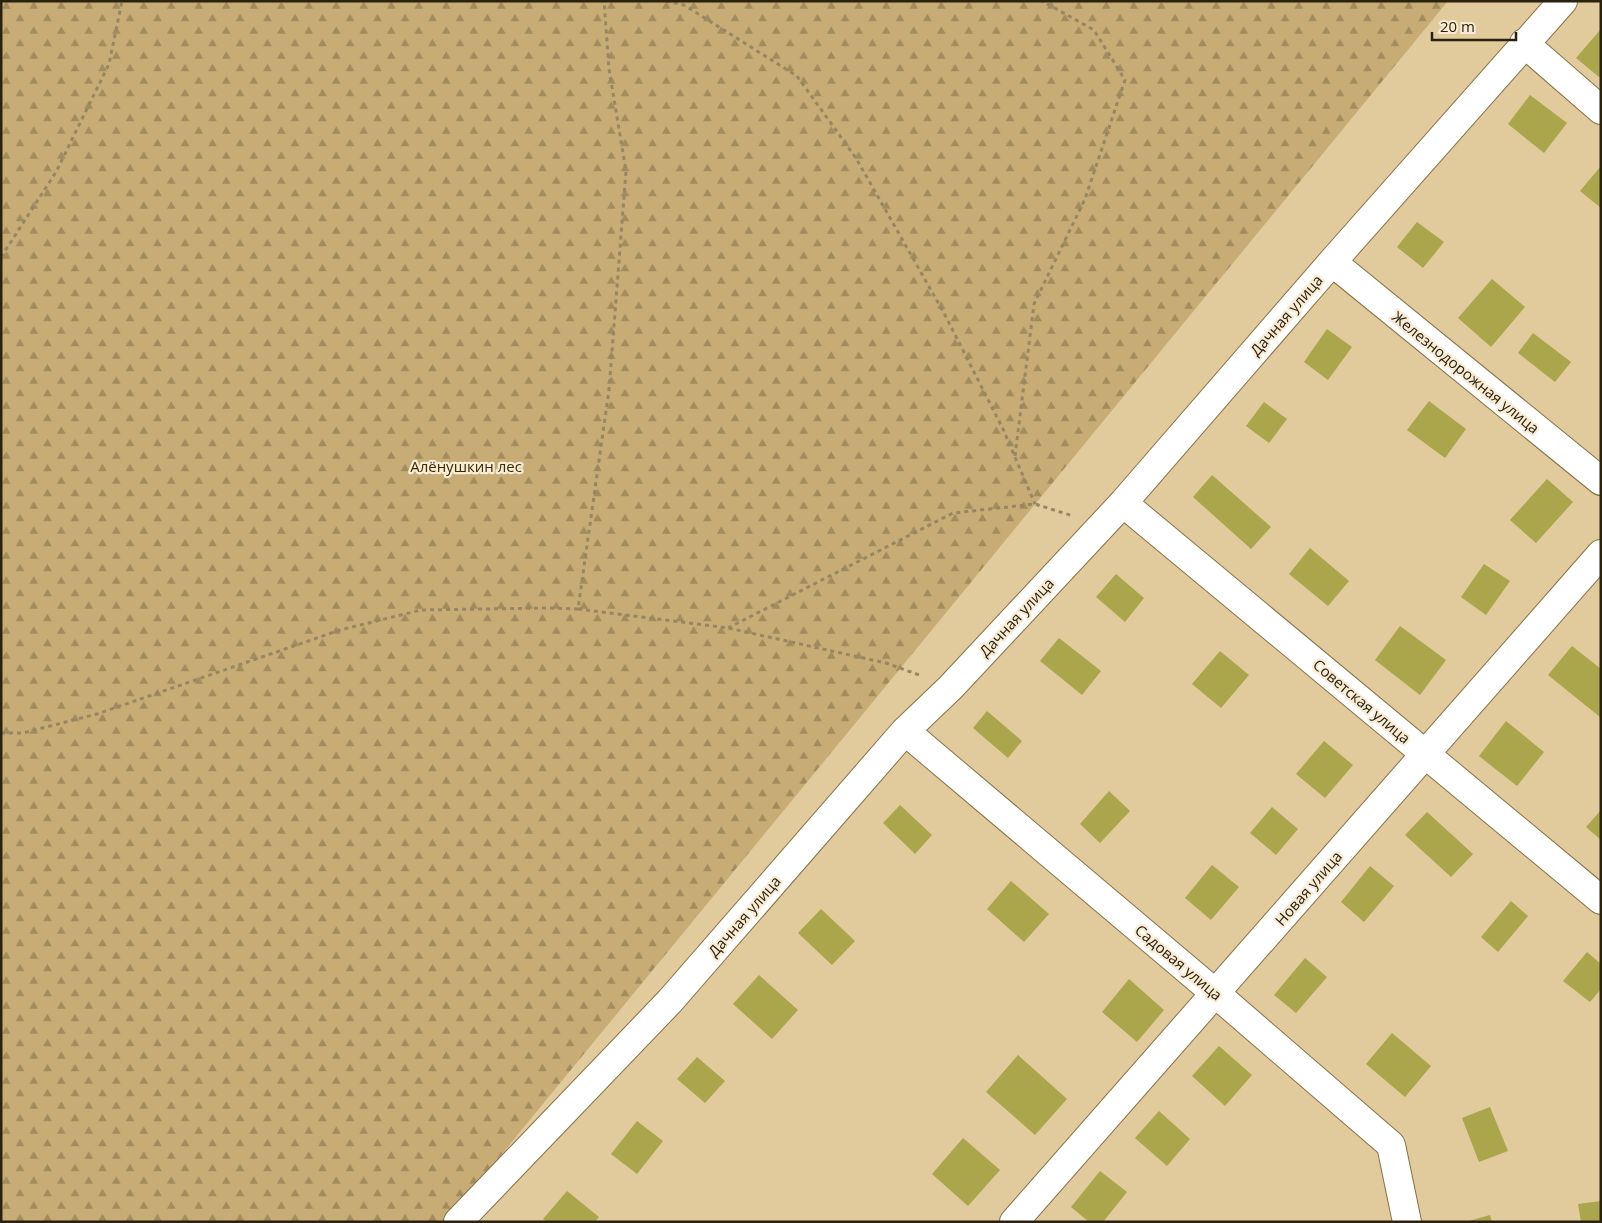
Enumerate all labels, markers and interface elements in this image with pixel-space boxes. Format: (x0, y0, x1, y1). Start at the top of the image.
scale bar (1432, 10, 1516, 42)
text: 20 m (1440, 16, 1475, 36)
street label: Дачная улица (1245, 270, 1327, 360)
street label: Железнодорожная улица (1388, 306, 1544, 438)
park label: Алёнушкин лес (410, 456, 522, 476)
street label: Дачная улица (974, 573, 1058, 661)
street label: Советская улица (1309, 654, 1415, 748)
street label: Новая улица (1270, 846, 1346, 930)
street label: Дачная улица (703, 871, 785, 961)
street label: Садовая улица (1131, 920, 1227, 1004)

